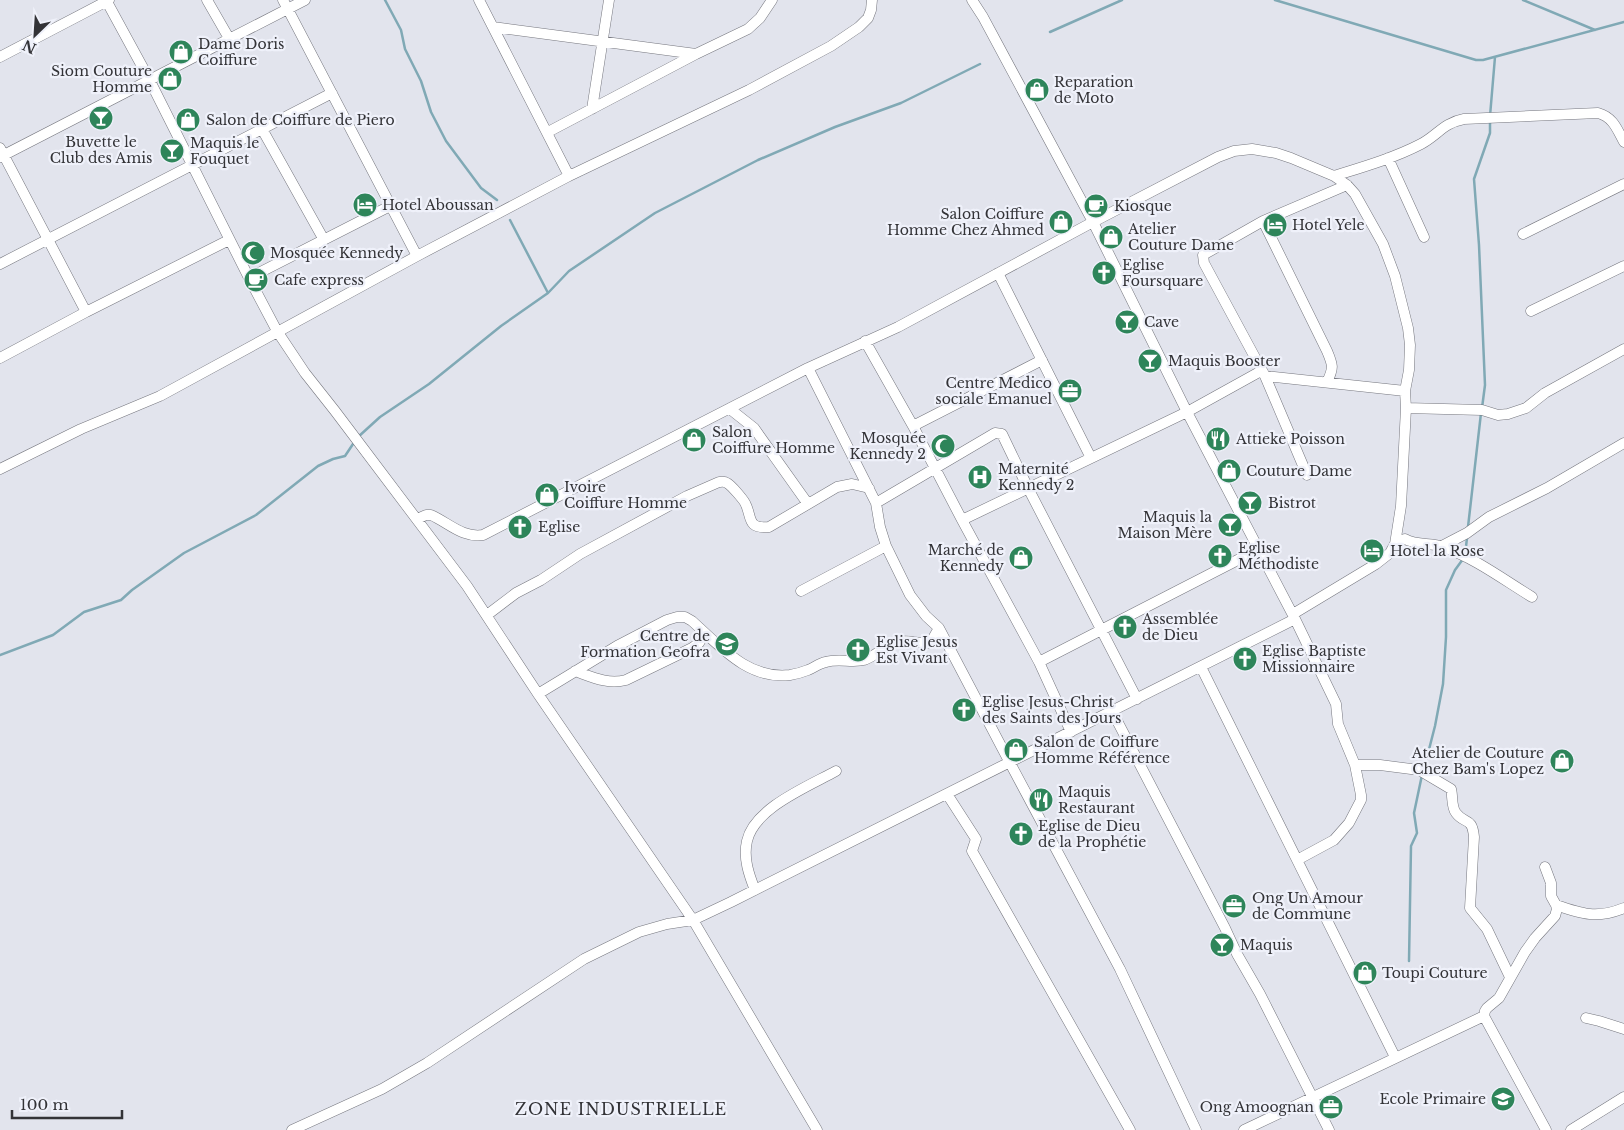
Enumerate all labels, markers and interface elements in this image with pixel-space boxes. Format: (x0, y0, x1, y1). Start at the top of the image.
north arrow (10, 10, 60, 60)
place label: Dame Doris Coiffure (198, 35, 284, 69)
text: N (20, 36, 39, 58)
shop icon: Dame Doris Coiffure (168, 39, 194, 65)
place label: Siom Couture Homme (51, 62, 152, 96)
shop icon: Siom Couture Homme (157, 66, 183, 92)
place label: Reparation de Moto (1054, 73, 1134, 107)
shop icon: Reparation de Moto (1024, 77, 1050, 103)
bar icon: Buvette le Club des Amis (88, 105, 114, 131)
shop icon: Salon de Coiffure de Piero (175, 107, 201, 133)
place label: Salon de Coiffure de Piero (206, 111, 395, 129)
place label: Buvette le Club des Amis (50, 133, 152, 167)
place label: Maquis le Fouquet (190, 134, 259, 168)
bar icon: Maquis le Fouquet (159, 138, 185, 164)
hotel icon: Hotel Aboussan (352, 192, 378, 218)
cafe icon: Kiosque (1083, 193, 1109, 219)
place label: Hotel Aboussan (382, 196, 494, 214)
place label: Kiosque (1114, 197, 1172, 215)
place label: Salon Coiffure Homme Chez Ahmed (887, 205, 1045, 239)
shop icon: Salon Coiffure Homme Chez Ahmed (1048, 209, 1074, 235)
hotel icon: Hotel Yele (1262, 212, 1288, 238)
place label: Hotel Yele (1292, 216, 1365, 234)
place label: Atelier Couture Dame (1127, 220, 1234, 254)
shop icon: Atelier Couture Dame (1098, 224, 1124, 250)
mosque icon: Mosquée Kennedy (240, 240, 266, 266)
place label: Mosquée Kennedy (270, 244, 403, 262)
place label: Eglise Foursquare (1122, 256, 1203, 290)
church icon: Eglise Foursquare (1091, 260, 1117, 286)
cafe icon: Cafe express (243, 267, 269, 293)
place label: Cafe express (274, 271, 364, 289)
bar icon: Cave (1114, 309, 1140, 335)
place label: Cave (1144, 313, 1179, 331)
bar icon: Maquis Booster (1137, 348, 1163, 374)
place label: Maquis Booster (1168, 352, 1280, 370)
place label: Centre Medico sociale Emanuel (935, 374, 1052, 408)
office icon: Centre Medico sociale Emanuel (1057, 378, 1083, 404)
place label: Salon Coiffure Homme (712, 423, 835, 457)
restaurant icon: Attieke Poisson (1205, 426, 1231, 452)
shop icon: Salon Coiffure Homme (681, 427, 707, 453)
place label: Mosquée Kennedy 2 (850, 429, 926, 463)
place label: Attieke Poisson (1235, 430, 1345, 448)
mosque icon: Mosquée Kennedy 2 (930, 433, 956, 459)
shop icon: Couture Dame (1216, 458, 1242, 484)
place label: Maternité Kennedy 2 (998, 460, 1074, 494)
place label: Couture Dame (1246, 462, 1352, 480)
hospital icon: Maternité Kennedy 2 (967, 464, 993, 490)
place label: Ivoire Coiffure Homme (564, 478, 687, 512)
shop icon: Ivoire Coiffure Homme (534, 482, 560, 508)
bar icon: Bistrot (1237, 490, 1263, 516)
place label: Bistrot (1268, 494, 1317, 512)
place label: Maquis la Maison Mère (1118, 508, 1212, 542)
bar icon: Maquis la Maison Mère (1217, 512, 1243, 538)
church icon: Eglise (507, 514, 533, 540)
place label: Eglise (538, 518, 580, 536)
hotel icon: Hotel la Rose (1359, 538, 1385, 564)
place label: Eglise Méthodiste (1238, 539, 1319, 573)
place label: Marché de Kennedy (928, 541, 1004, 575)
place label: Hotel la Rose (1390, 542, 1484, 560)
church icon: Eglise Méthodiste (1207, 543, 1233, 569)
shop icon: Marché de Kennedy (1008, 545, 1034, 571)
place label: Assemblée de Dieu (1141, 610, 1218, 644)
church icon: Assemblée de Dieu (1112, 614, 1138, 640)
place label: Centre de Formation Geofra (580, 627, 710, 661)
school or university icon: Centre de Formation Geofra (714, 631, 740, 657)
place label: Eglise Jesus Est Vivant (876, 633, 958, 667)
church icon: Eglise Jesus Est Vivant (845, 637, 871, 663)
place label: Eglise Baptiste Missionnaire (1262, 642, 1366, 676)
church icon: Eglise Baptiste Missionnaire (1232, 646, 1258, 672)
place label: Eglise Jesus-Christ des Saints des Jours (982, 693, 1121, 727)
church icon: Eglise Jesus-Christ des Saints des Jours (951, 697, 977, 723)
place label: Salon de Coiffure Homme Référence (1034, 733, 1170, 767)
shop icon: Salon de Coiffure Homme Référence (1003, 737, 1029, 763)
place label: Atelier de Couture Chez Bam's Lopez (1411, 744, 1544, 778)
shop icon: Atelier de Couture Chez Bam's Lopez (1549, 748, 1575, 774)
place label: Maquis Restaurant (1058, 783, 1136, 817)
restaurant icon: Maquis Restaurant (1028, 787, 1054, 813)
place label: Eglise de Dieu de la Prophétie (1038, 817, 1146, 851)
church icon: Eglise de Dieu de la Prophétie (1008, 821, 1034, 847)
place label: Ong Un Amour de Commune (1252, 889, 1363, 923)
office icon: Ong Un Amour de Commune (1221, 893, 1247, 919)
bar icon: Maquis (1209, 932, 1235, 958)
place label: Maquis (1240, 936, 1293, 954)
shop icon: Toupi Couture (1352, 960, 1378, 986)
place label: Toupi Couture (1382, 964, 1488, 982)
school or university icon: Ecole Primaire (1490, 1086, 1516, 1112)
scale bar (12, 1088, 122, 1120)
place label: Ecole Primaire (1379, 1090, 1486, 1108)
office icon: Ong Amoognan (1318, 1094, 1344, 1120)
text: 100 m (20, 1095, 69, 1114)
place label: Ong Amoognan (1200, 1098, 1314, 1116)
district label: ZONE INDUSTRIELLE (515, 1099, 727, 1119)

